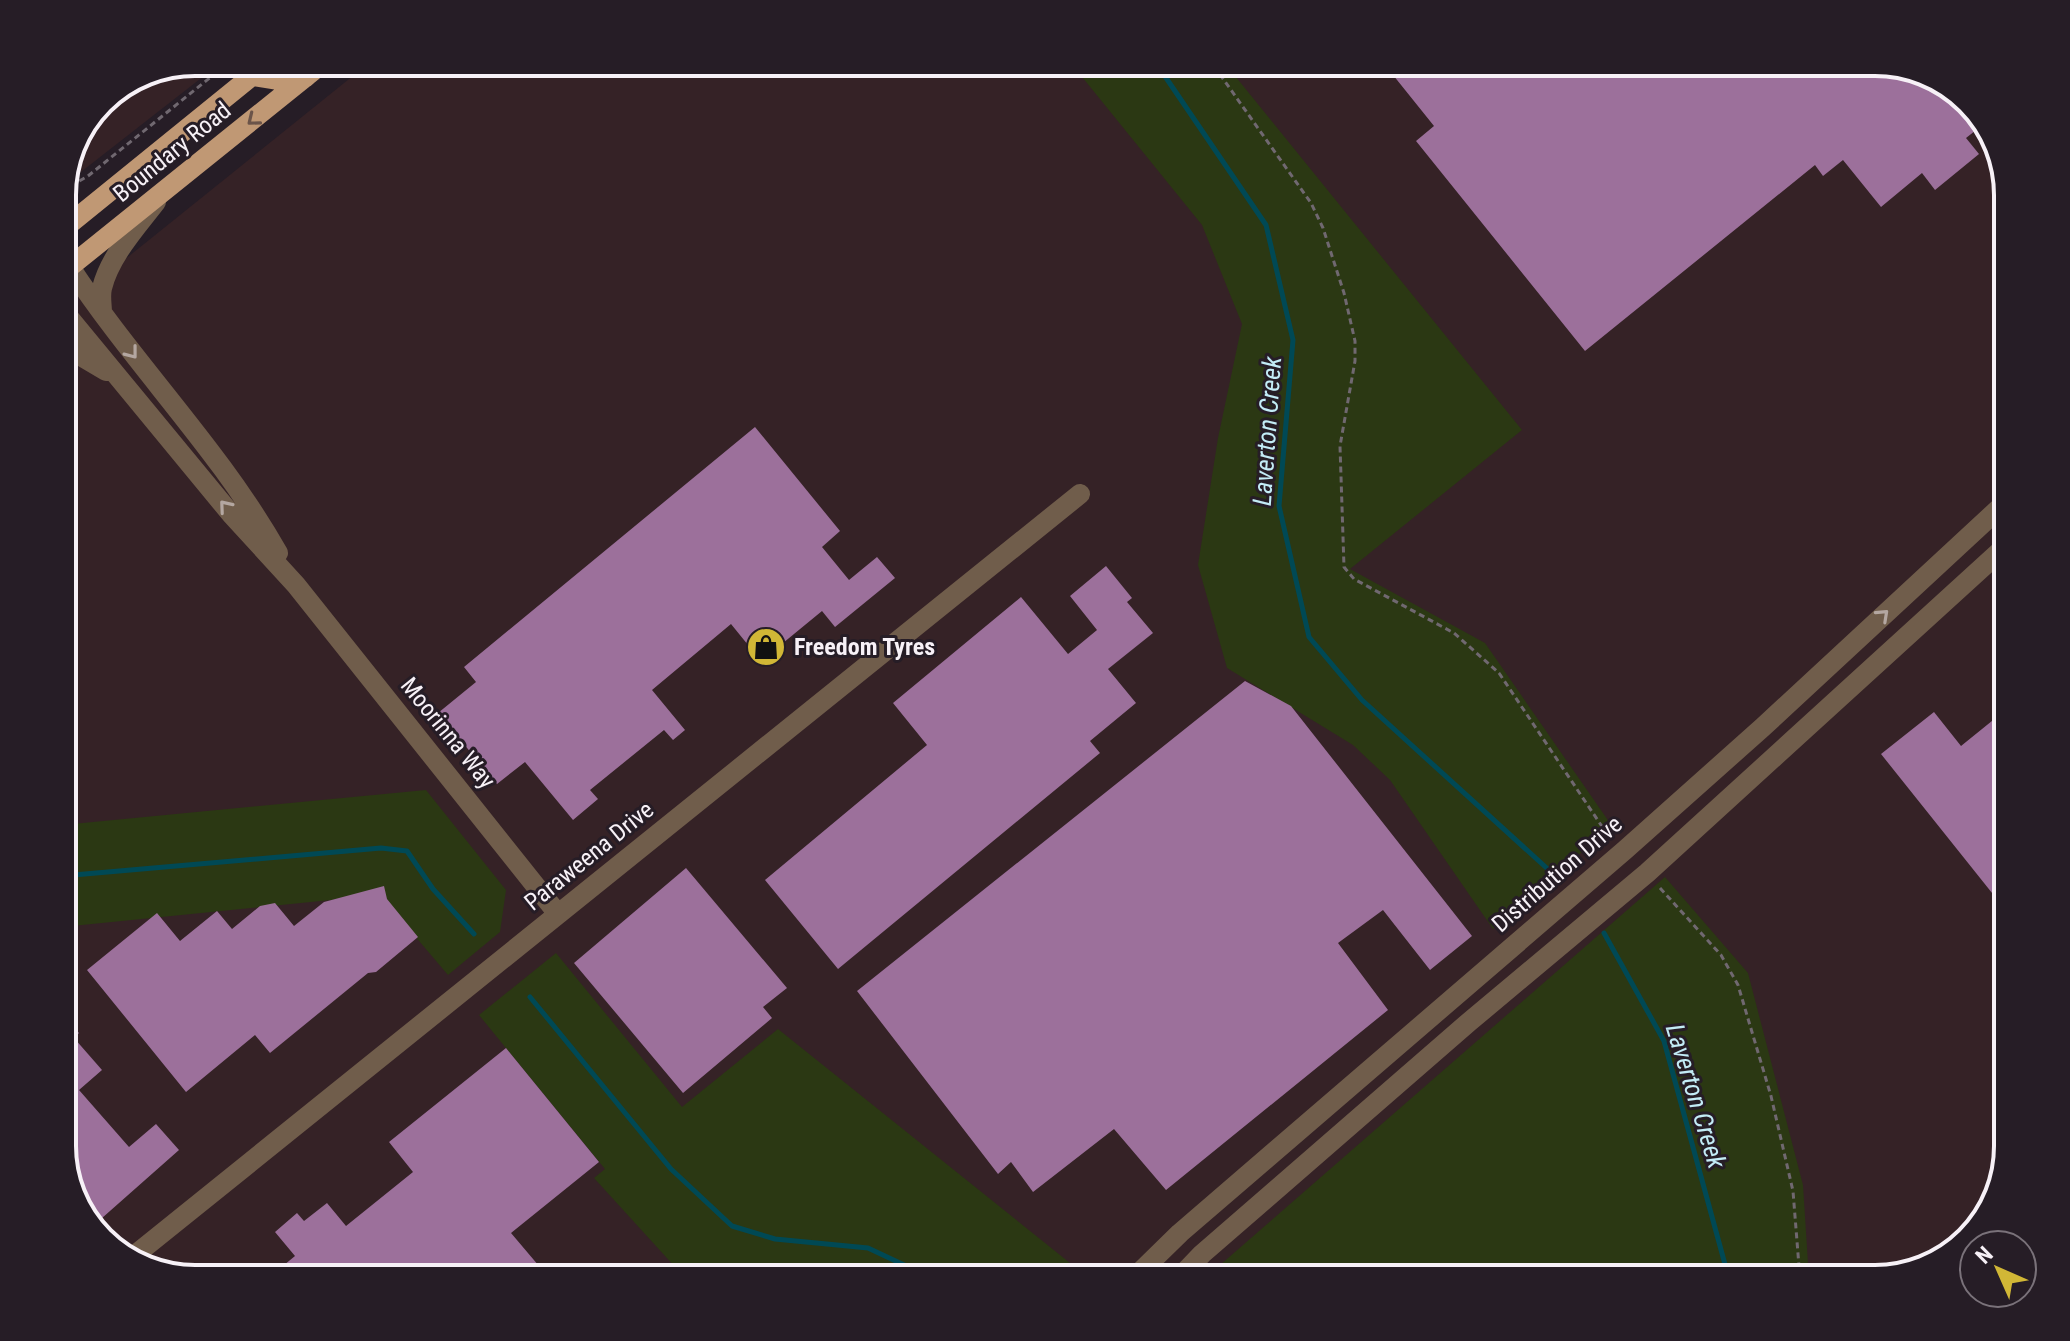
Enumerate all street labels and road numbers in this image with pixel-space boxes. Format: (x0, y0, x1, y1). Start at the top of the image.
street label: Boundary Road (108, 96, 236, 208)
street label: Moorinna Way (395, 672, 501, 794)
street label: Paraweena Drive (519, 796, 659, 916)
street label: Distribution Drive (1486, 810, 1628, 938)

